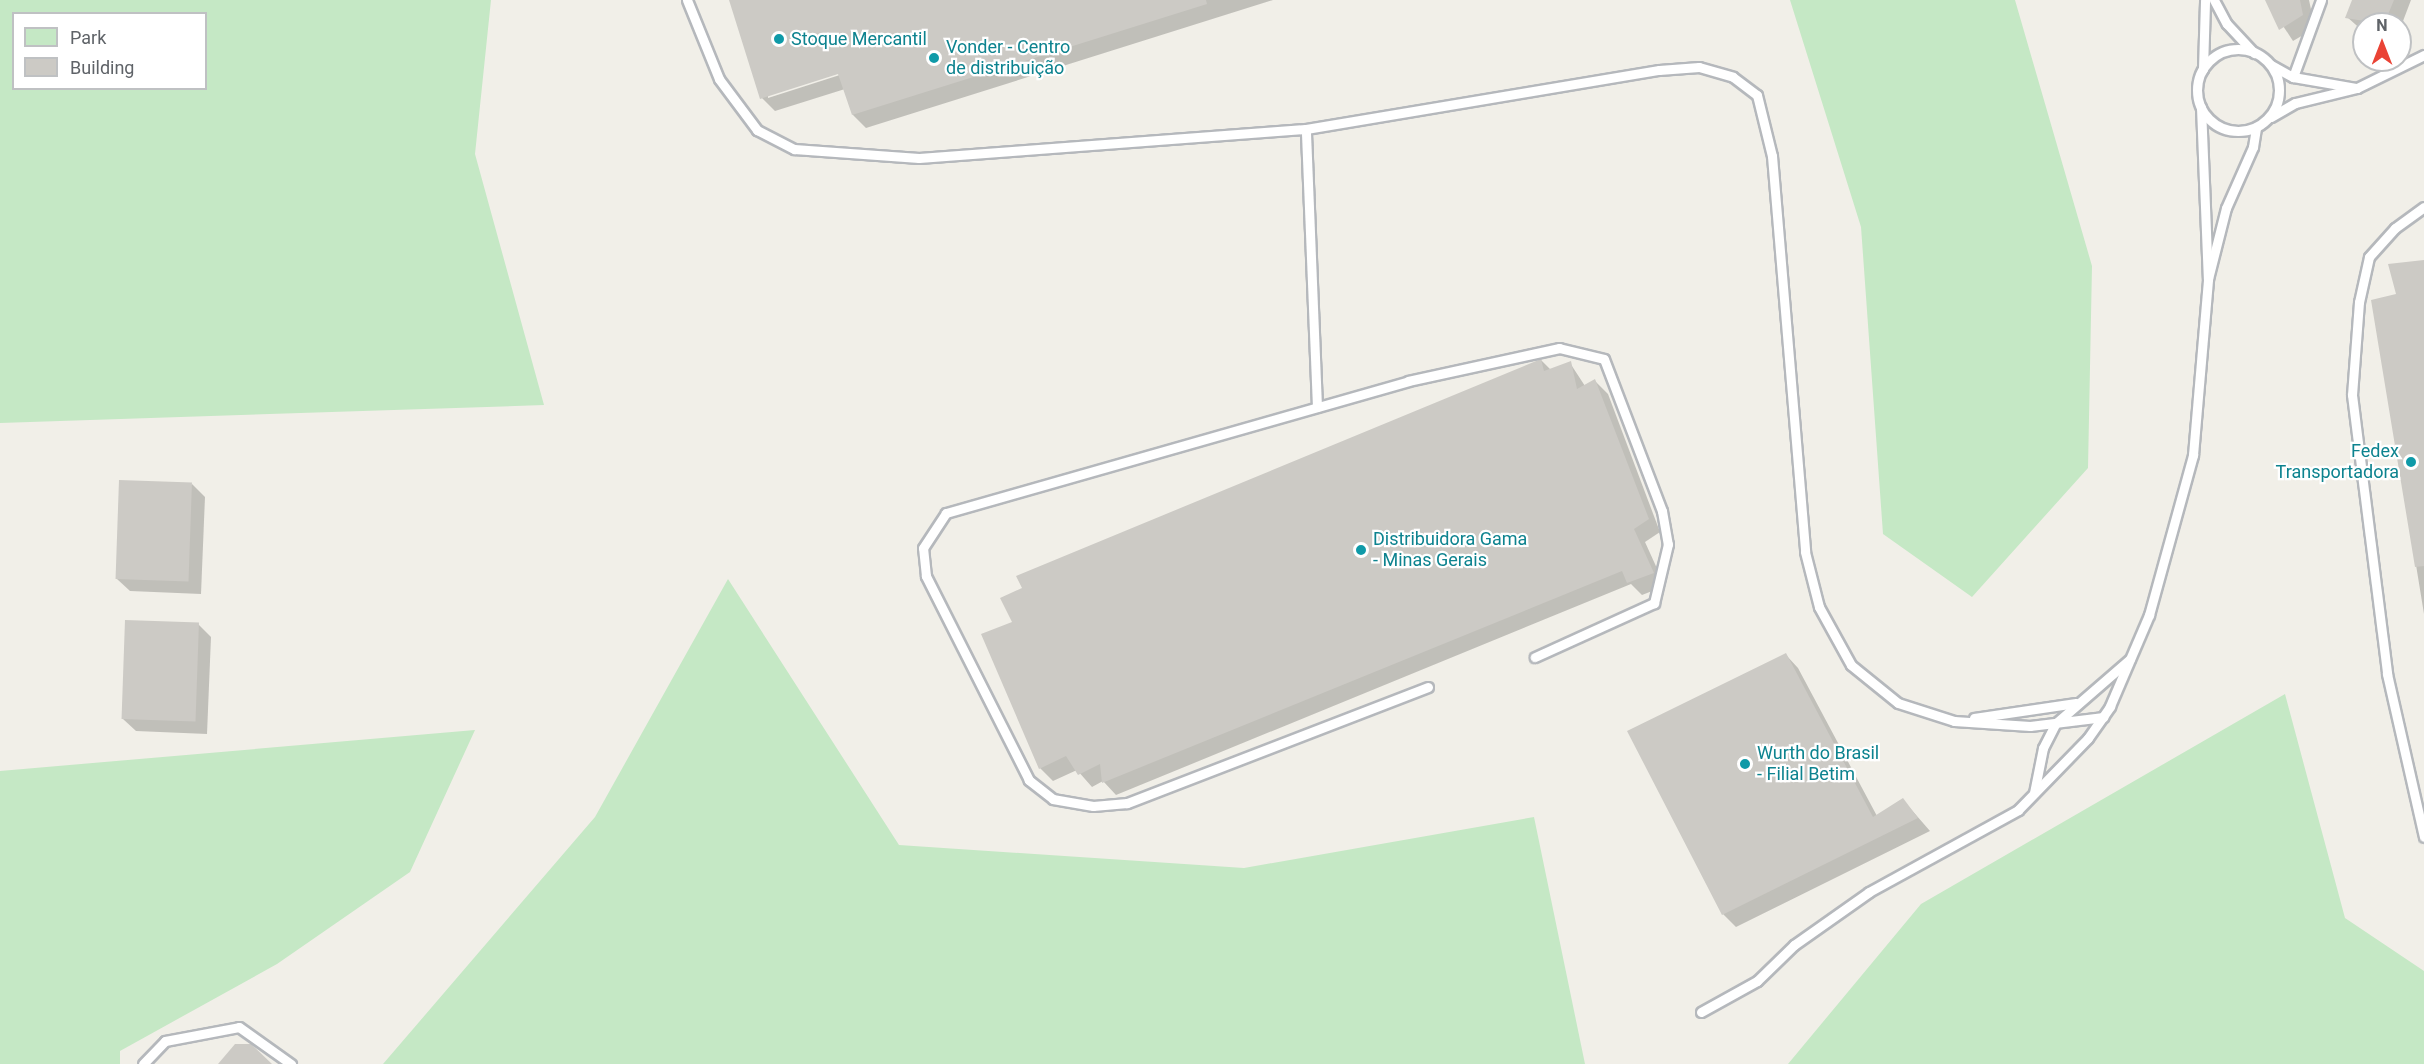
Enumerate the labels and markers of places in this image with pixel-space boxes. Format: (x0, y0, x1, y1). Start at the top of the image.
place label: Stoque Mercantil (791, 28, 927, 50)
marker: Stoque Mercantil (772, 32, 786, 46)
place label: Vonder - Centro de distribuição (946, 37, 1070, 80)
marker: Vonder - Centro de distribuição (927, 51, 941, 65)
place label: Fedex Transportadora (2276, 441, 2399, 484)
marker: Fedex Transportadora (2404, 455, 2418, 469)
place label: Distribuidora Gama - Minas Gerais (1373, 529, 1527, 572)
marker: Distribuidora Gama - Minas Gerais (1354, 543, 1368, 557)
place label: Wurth do Brasil - Filial Betim (1757, 743, 1879, 786)
marker: Wurth do Brasil - Filial Betim (1738, 757, 1752, 771)

